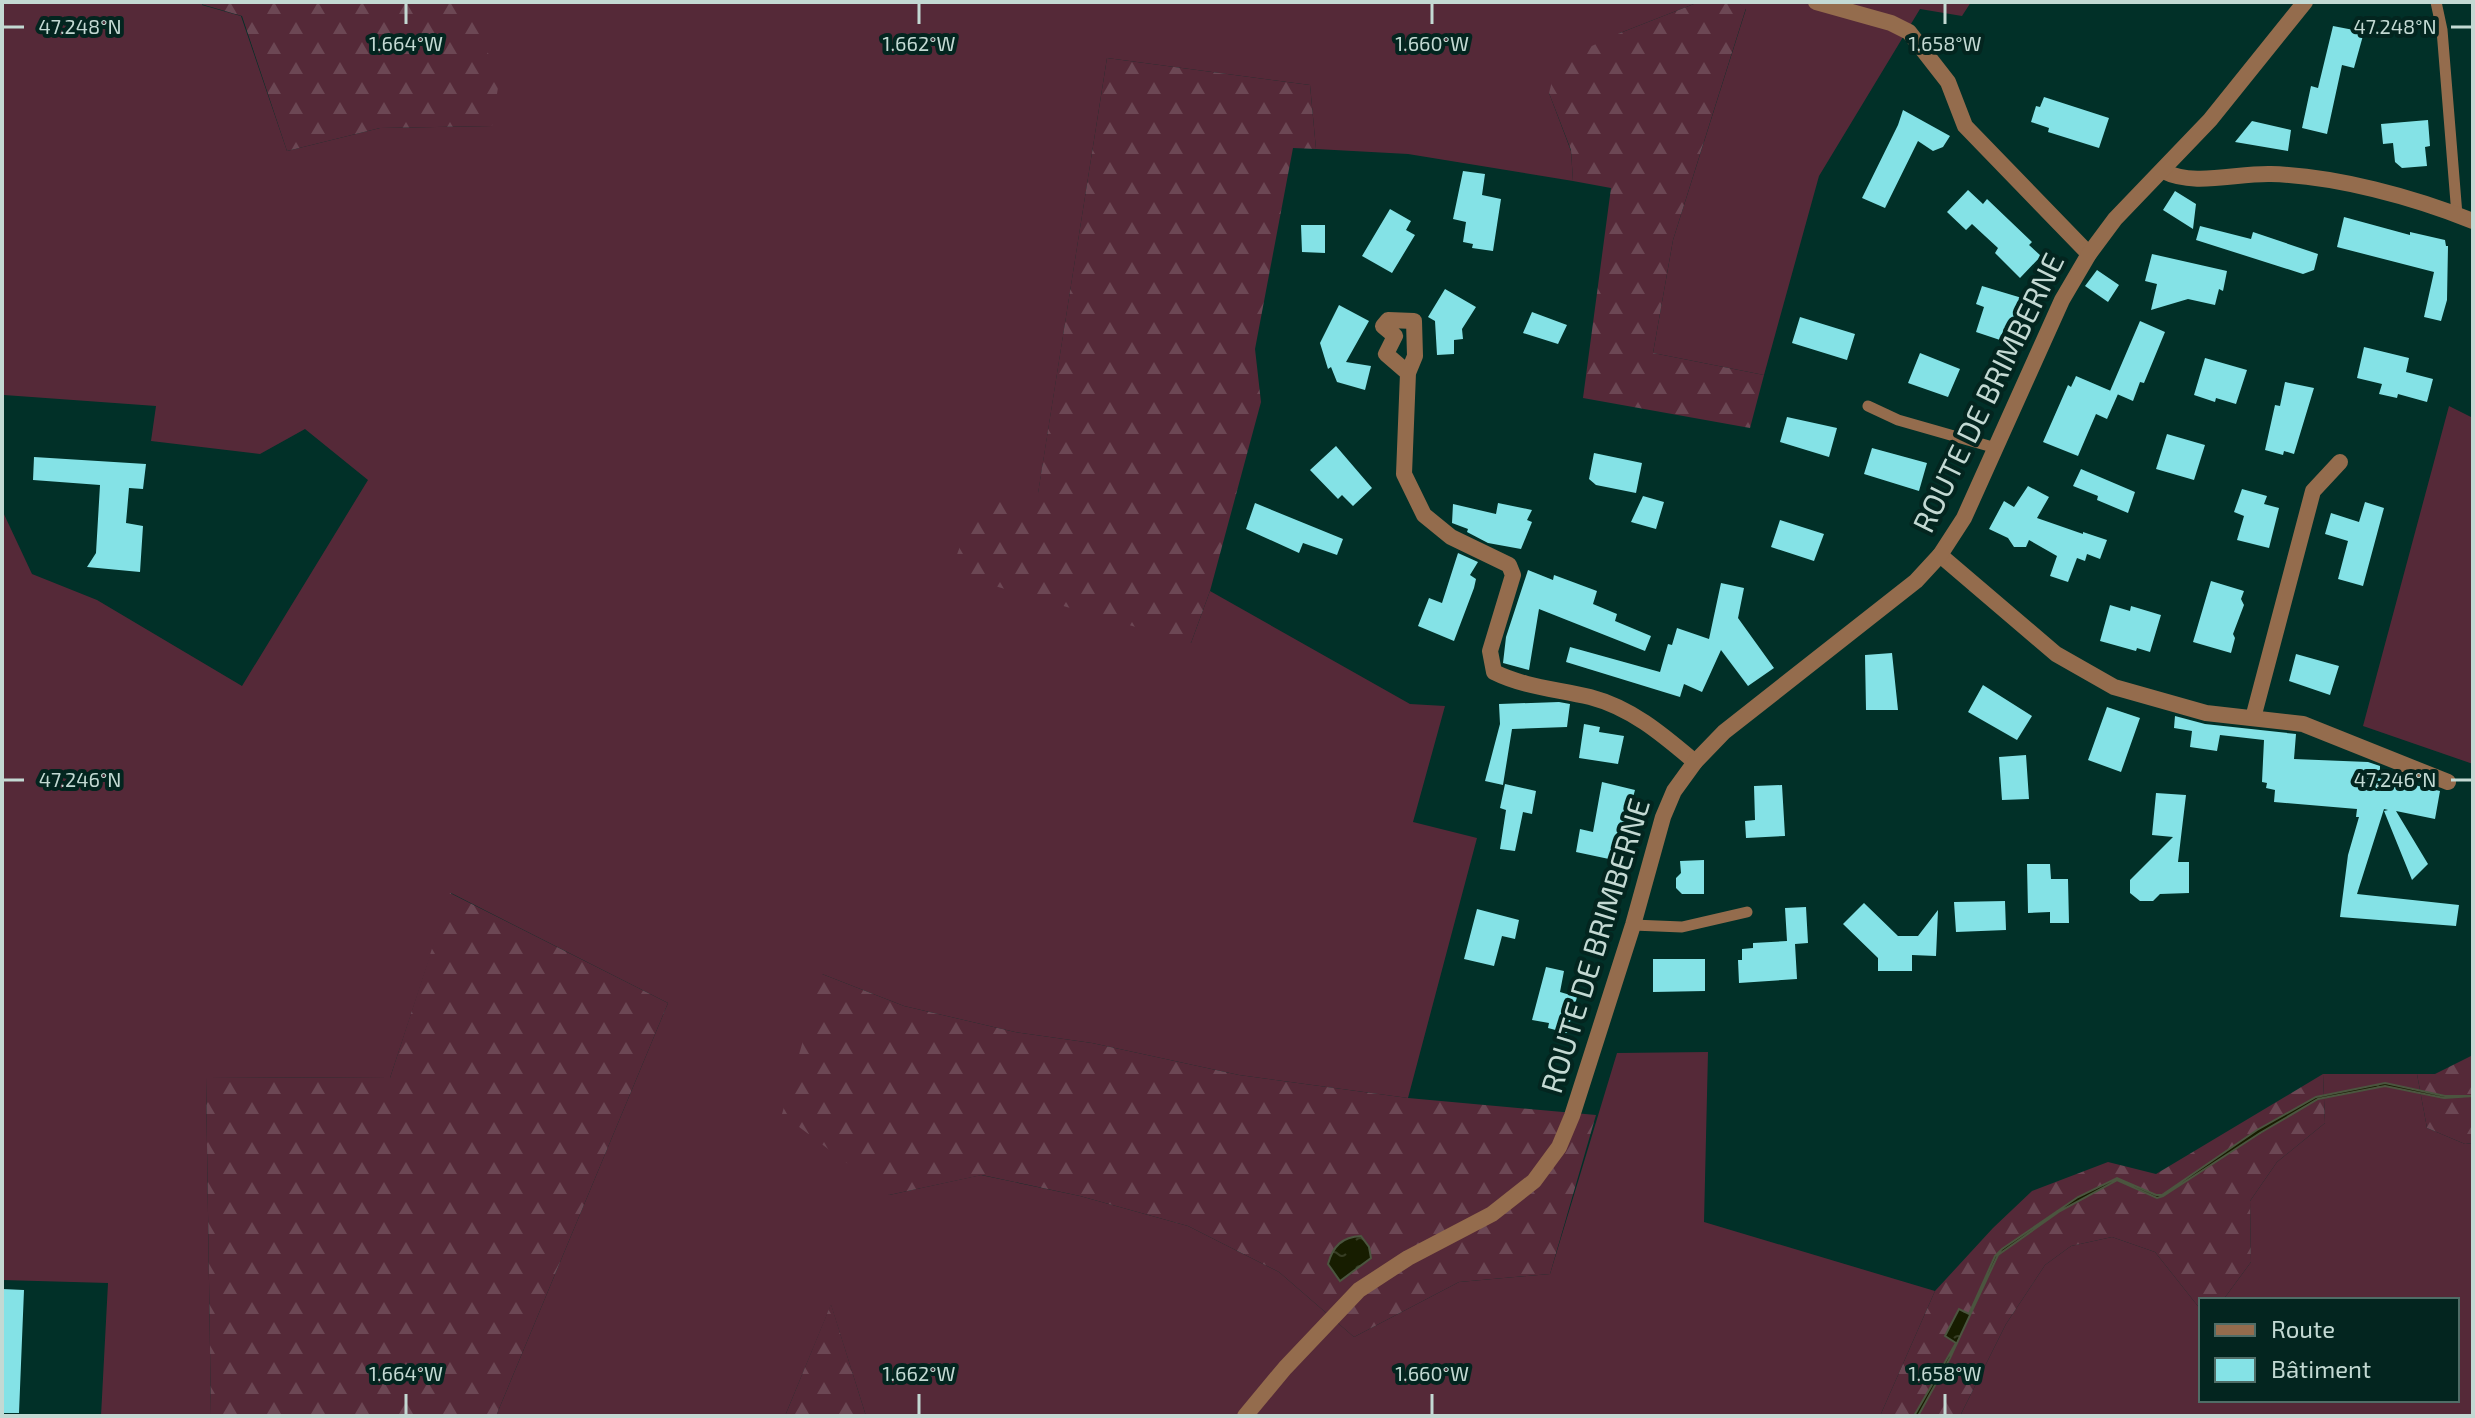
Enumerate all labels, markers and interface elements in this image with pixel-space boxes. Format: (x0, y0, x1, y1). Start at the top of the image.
text: 47.248°N (38, 14, 122, 38)
text: 47.248°N (2353, 14, 2437, 38)
text: 1.664°W (369, 31, 443, 55)
text: 1.662°W (883, 31, 955, 55)
text: 1.660°W (1395, 31, 1469, 55)
text: 1.658°W (1908, 31, 1982, 55)
street label: ROUTE DE BRIMBERNE (1904, 247, 2070, 538)
text: 47.246°N (39, 767, 121, 791)
text: 47.246°N (2354, 767, 2436, 791)
street label: ROUTE DE BRIMBERNE (1532, 794, 1656, 1097)
legend (2199, 1298, 2459, 1402)
text: Route (2271, 1314, 2335, 1343)
text: Bâtiment (2271, 1354, 2371, 1383)
text: 1.664°W (369, 1361, 443, 1385)
text: 1.662°W (883, 1361, 955, 1385)
text: 1.660°W (1395, 1361, 1469, 1385)
text: 1.658°W (1908, 1361, 1982, 1385)

